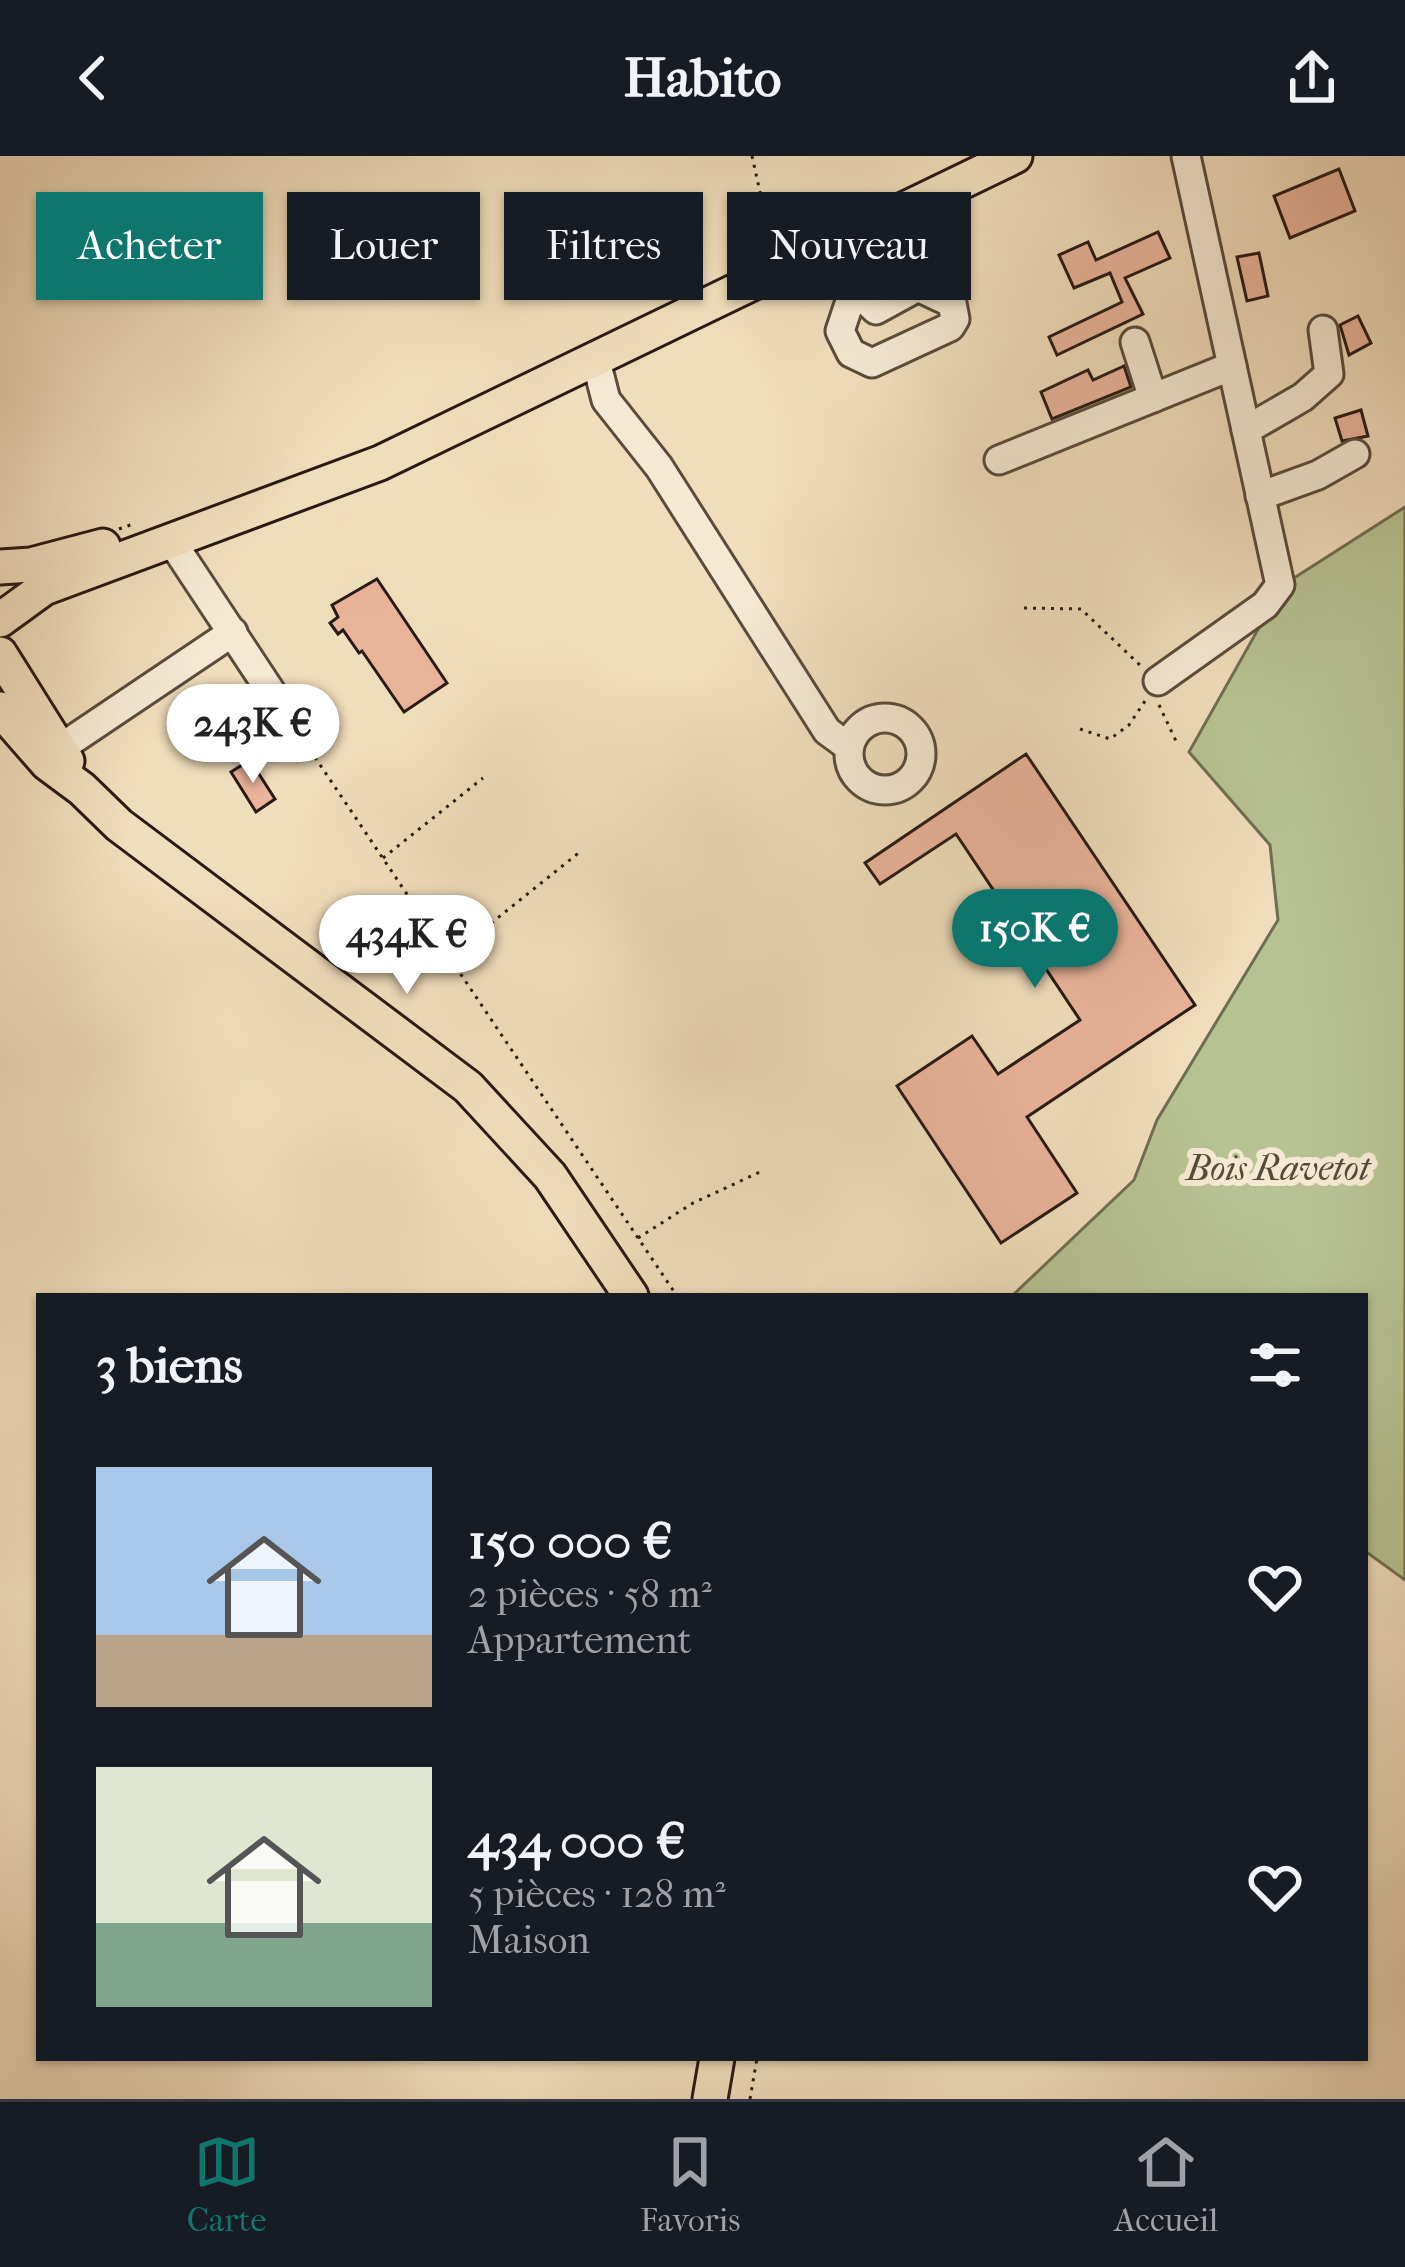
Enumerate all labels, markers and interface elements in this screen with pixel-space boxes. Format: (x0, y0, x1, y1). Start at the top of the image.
icon: back (60, 45, 126, 111)
icon: share (1279, 45, 1345, 111)
text: Habito (624, 47, 781, 110)
chip: Acheter (36, 192, 263, 300)
chip: Louer (287, 192, 480, 300)
chip: Filtres (504, 192, 703, 300)
chip: Nouveau (727, 192, 971, 300)
pin: 243K € (155, 684, 351, 786)
text: 243K € (194, 700, 312, 746)
pin: 150K € (937, 889, 1133, 991)
pin: 434K € (309, 895, 505, 997)
text: 150K € (979, 905, 1091, 951)
text: 434K € (346, 911, 468, 957)
park label: Bois Ravetot (1184, 1147, 1372, 1189)
icon: filters (1242, 1332, 1308, 1398)
text: 3 biens (96, 1335, 243, 1395)
text: 150 000 € (468, 1511, 673, 1571)
icon: home (192, 1515, 336, 1659)
icon: heart (1242, 1554, 1308, 1620)
text: 2 pièces · 58 m² (468, 1571, 712, 1617)
text: Appartement (468, 1617, 691, 1663)
text: 434 000 € (468, 1811, 686, 1871)
icon: home (192, 1815, 336, 1959)
icon: heart (1242, 1854, 1308, 1920)
text: 5 pièces · 128 m² (468, 1871, 726, 1917)
text: Maison (468, 1917, 590, 1963)
tab: Carte (187, 2129, 267, 2240)
tab: Favoris (640, 2129, 740, 2240)
tab: Accueil (1114, 2129, 1218, 2240)

